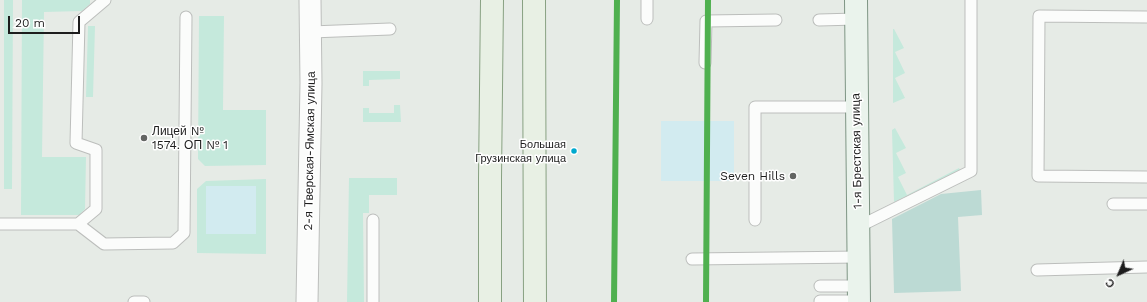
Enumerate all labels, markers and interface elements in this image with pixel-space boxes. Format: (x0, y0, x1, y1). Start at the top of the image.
scale bar (10, 8, 82, 34)
text: 20 m (15, 16, 45, 30)
street label: 2-я Тверская-Ямская улица (301, 71, 319, 231)
street label: 1-я Брестская улица (849, 93, 865, 209)
place label: Лицей № 1574. ОП № 1 (152, 124, 228, 152)
marker: Лицей № 1574. ОП № 1 (139, 133, 149, 143)
place label: Большая Грузинская улица (475, 138, 566, 164)
marker: Большая Грузинская улица (569, 146, 579, 156)
place label: Seven Hills (720, 169, 785, 183)
marker: Seven Hills (788, 171, 798, 181)
north arrow (1099, 254, 1139, 294)
text: С (1103, 276, 1118, 290)

